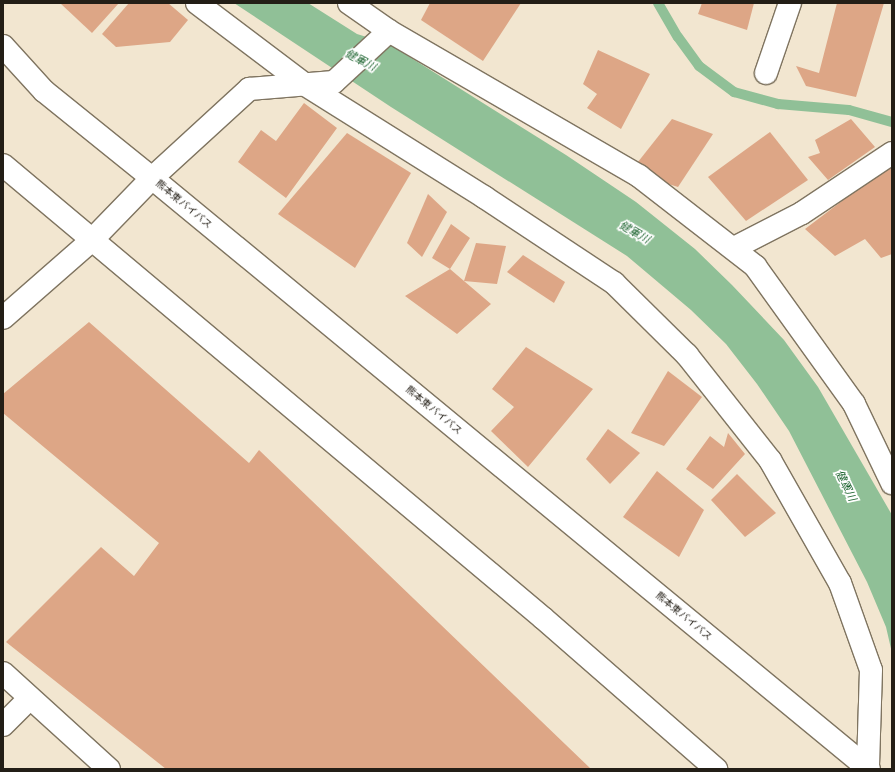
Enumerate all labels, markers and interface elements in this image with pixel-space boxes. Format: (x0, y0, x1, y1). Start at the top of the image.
water label: 健軍川 (342, 47, 378, 75)
street label: 熊本東バイパス (153, 177, 215, 231)
water label: 健軍川 (616, 219, 652, 247)
street label: 熊本東バイパス (403, 383, 465, 437)
water label: 健軍川 (832, 468, 858, 504)
street label: 熊本東バイパス (653, 589, 715, 643)

